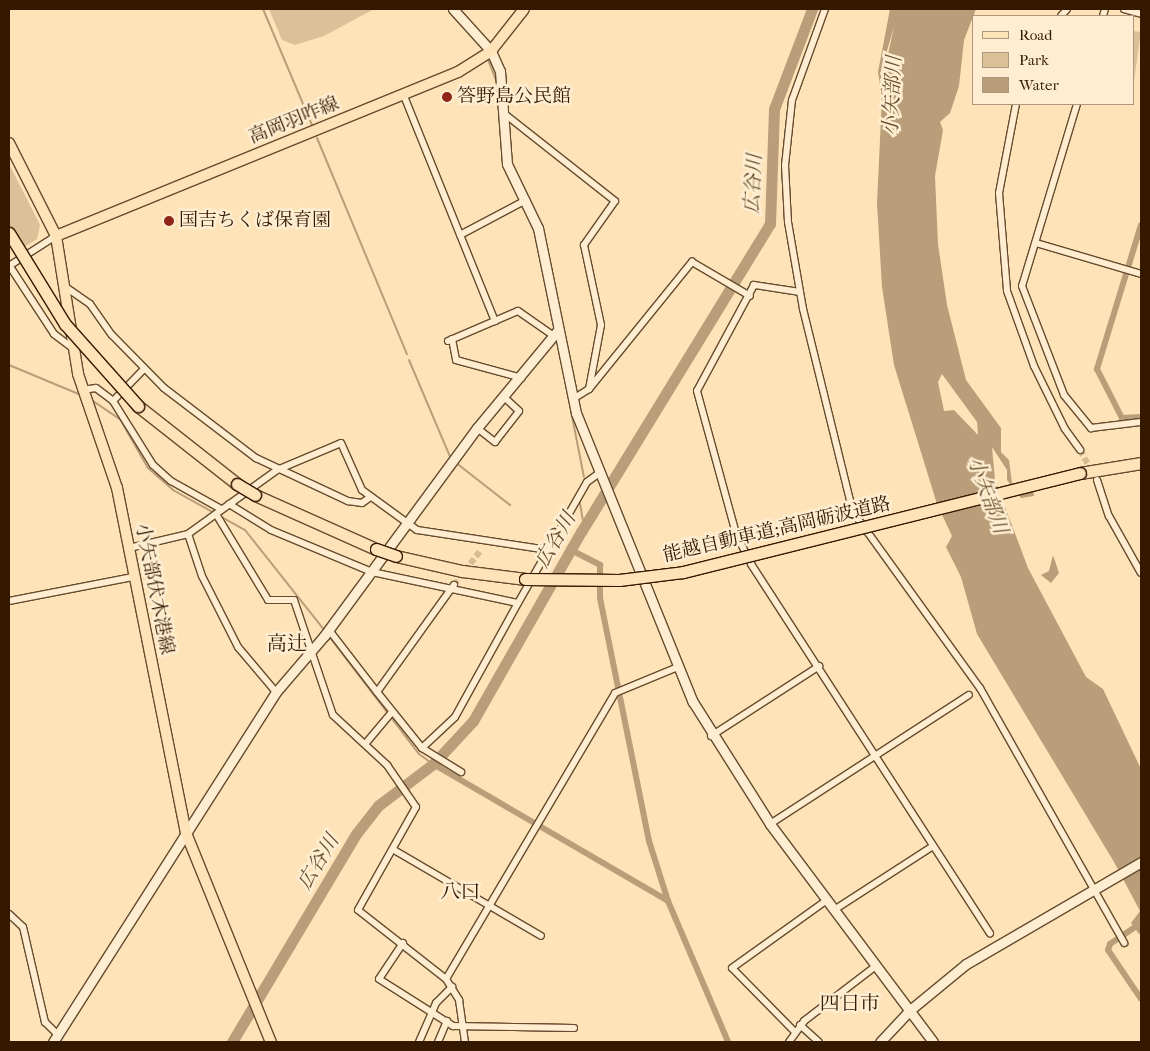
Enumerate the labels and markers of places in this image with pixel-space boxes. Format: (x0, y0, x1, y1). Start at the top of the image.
place label: 答野島公民館 (457, 86, 571, 108)
marker: 答野島公民館 (441, 91, 453, 103)
place label: 国吉ちくば保育園 (179, 210, 331, 232)
marker: 国吉ちくば保育園 (163, 215, 175, 227)

